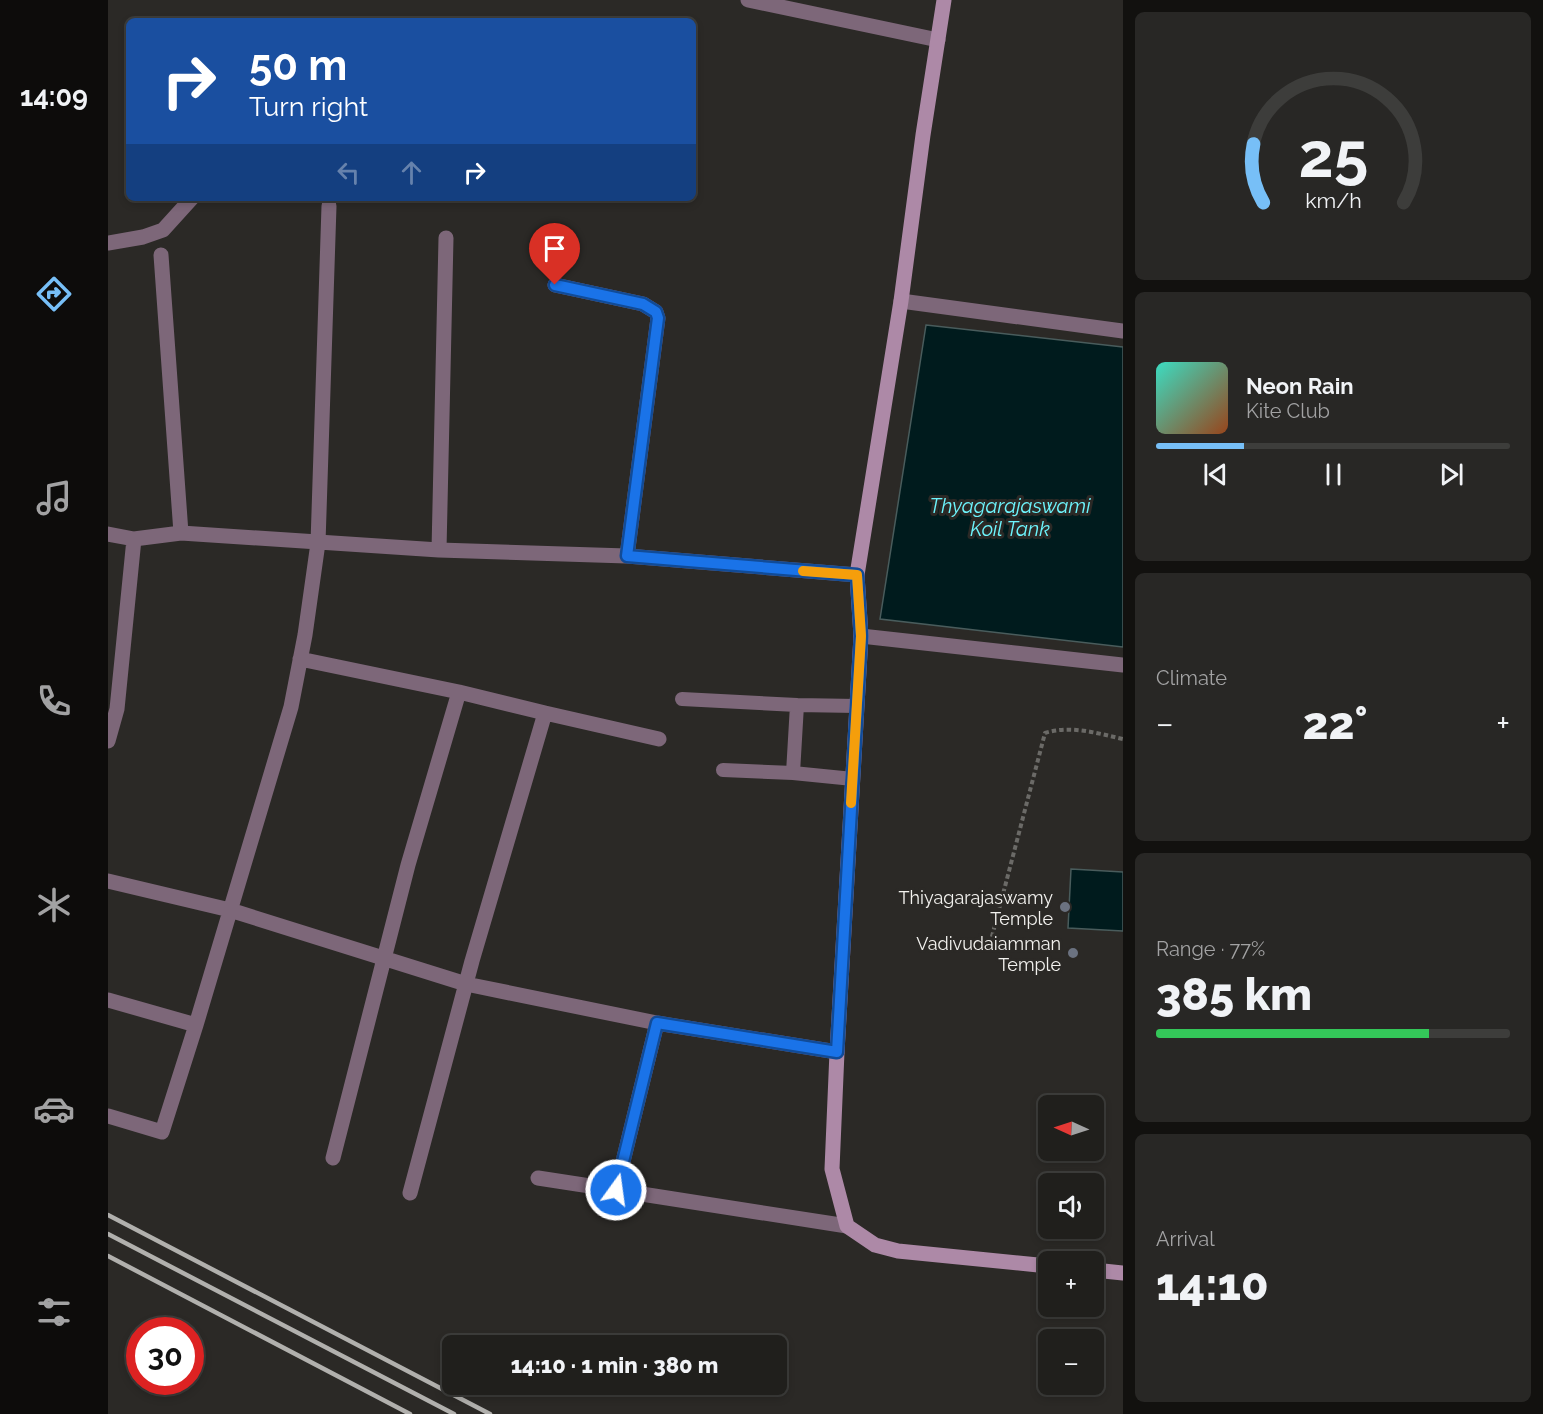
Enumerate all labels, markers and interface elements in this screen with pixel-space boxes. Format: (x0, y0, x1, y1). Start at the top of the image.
text: 50 m (249, 41, 347, 90)
icon: right (150, 42, 228, 120)
text: 14:09 (20, 81, 88, 112)
text: Turn right (249, 91, 368, 122)
text: 25 (1298, 118, 1368, 192)
icon: left (332, 156, 365, 189)
icon: ahead (395, 156, 428, 189)
icon: right (458, 156, 491, 189)
text: km/h (1305, 189, 1361, 214)
pin (529, 223, 580, 285)
icon: arrive (538, 232, 571, 265)
icon: directions (33, 273, 75, 315)
text: Neon Rain (1246, 373, 1354, 399)
text: Kite Club (1246, 399, 1330, 423)
icon: previous (1199, 458, 1232, 491)
icon: pause (1317, 458, 1350, 491)
icon: next (1435, 458, 1468, 491)
icon: music (33, 477, 75, 519)
water label: Thyagarajaswami Koil Tank (930, 494, 1091, 541)
text: Climate (1156, 666, 1227, 690)
icon: phone (33, 680, 75, 722)
text: 22° (1302, 697, 1368, 750)
text: − (1156, 704, 1174, 743)
text: + (1496, 704, 1510, 743)
icon: climate (33, 884, 75, 926)
place label: Thiyagarajaswamy Temple (899, 887, 1053, 929)
marker: Thiyagarajaswamy Temple (1058, 900, 1072, 914)
place label: Vadivudaiamman Temple (916, 933, 1061, 975)
text: Range · 77% (1156, 937, 1265, 961)
marker: Vadivudaiamman Temple (1066, 946, 1080, 960)
text: 385 km (1156, 968, 1312, 1021)
icon: car (33, 1088, 75, 1130)
north arrow (1038, 1095, 1104, 1161)
map controls (1038, 1095, 1104, 1395)
position arrow (584, 1158, 648, 1222)
button: sound (1038, 1173, 1104, 1239)
text: Arrival (1156, 1227, 1215, 1251)
button: + (1038, 1251, 1104, 1317)
text: 14:10 (1156, 1258, 1269, 1311)
icon: filters (33, 1291, 75, 1333)
speed limit sign: 30 (126, 1317, 204, 1395)
button: − (1038, 1329, 1104, 1395)
text: 14:10 · 1 min · 380 m (511, 1352, 718, 1378)

